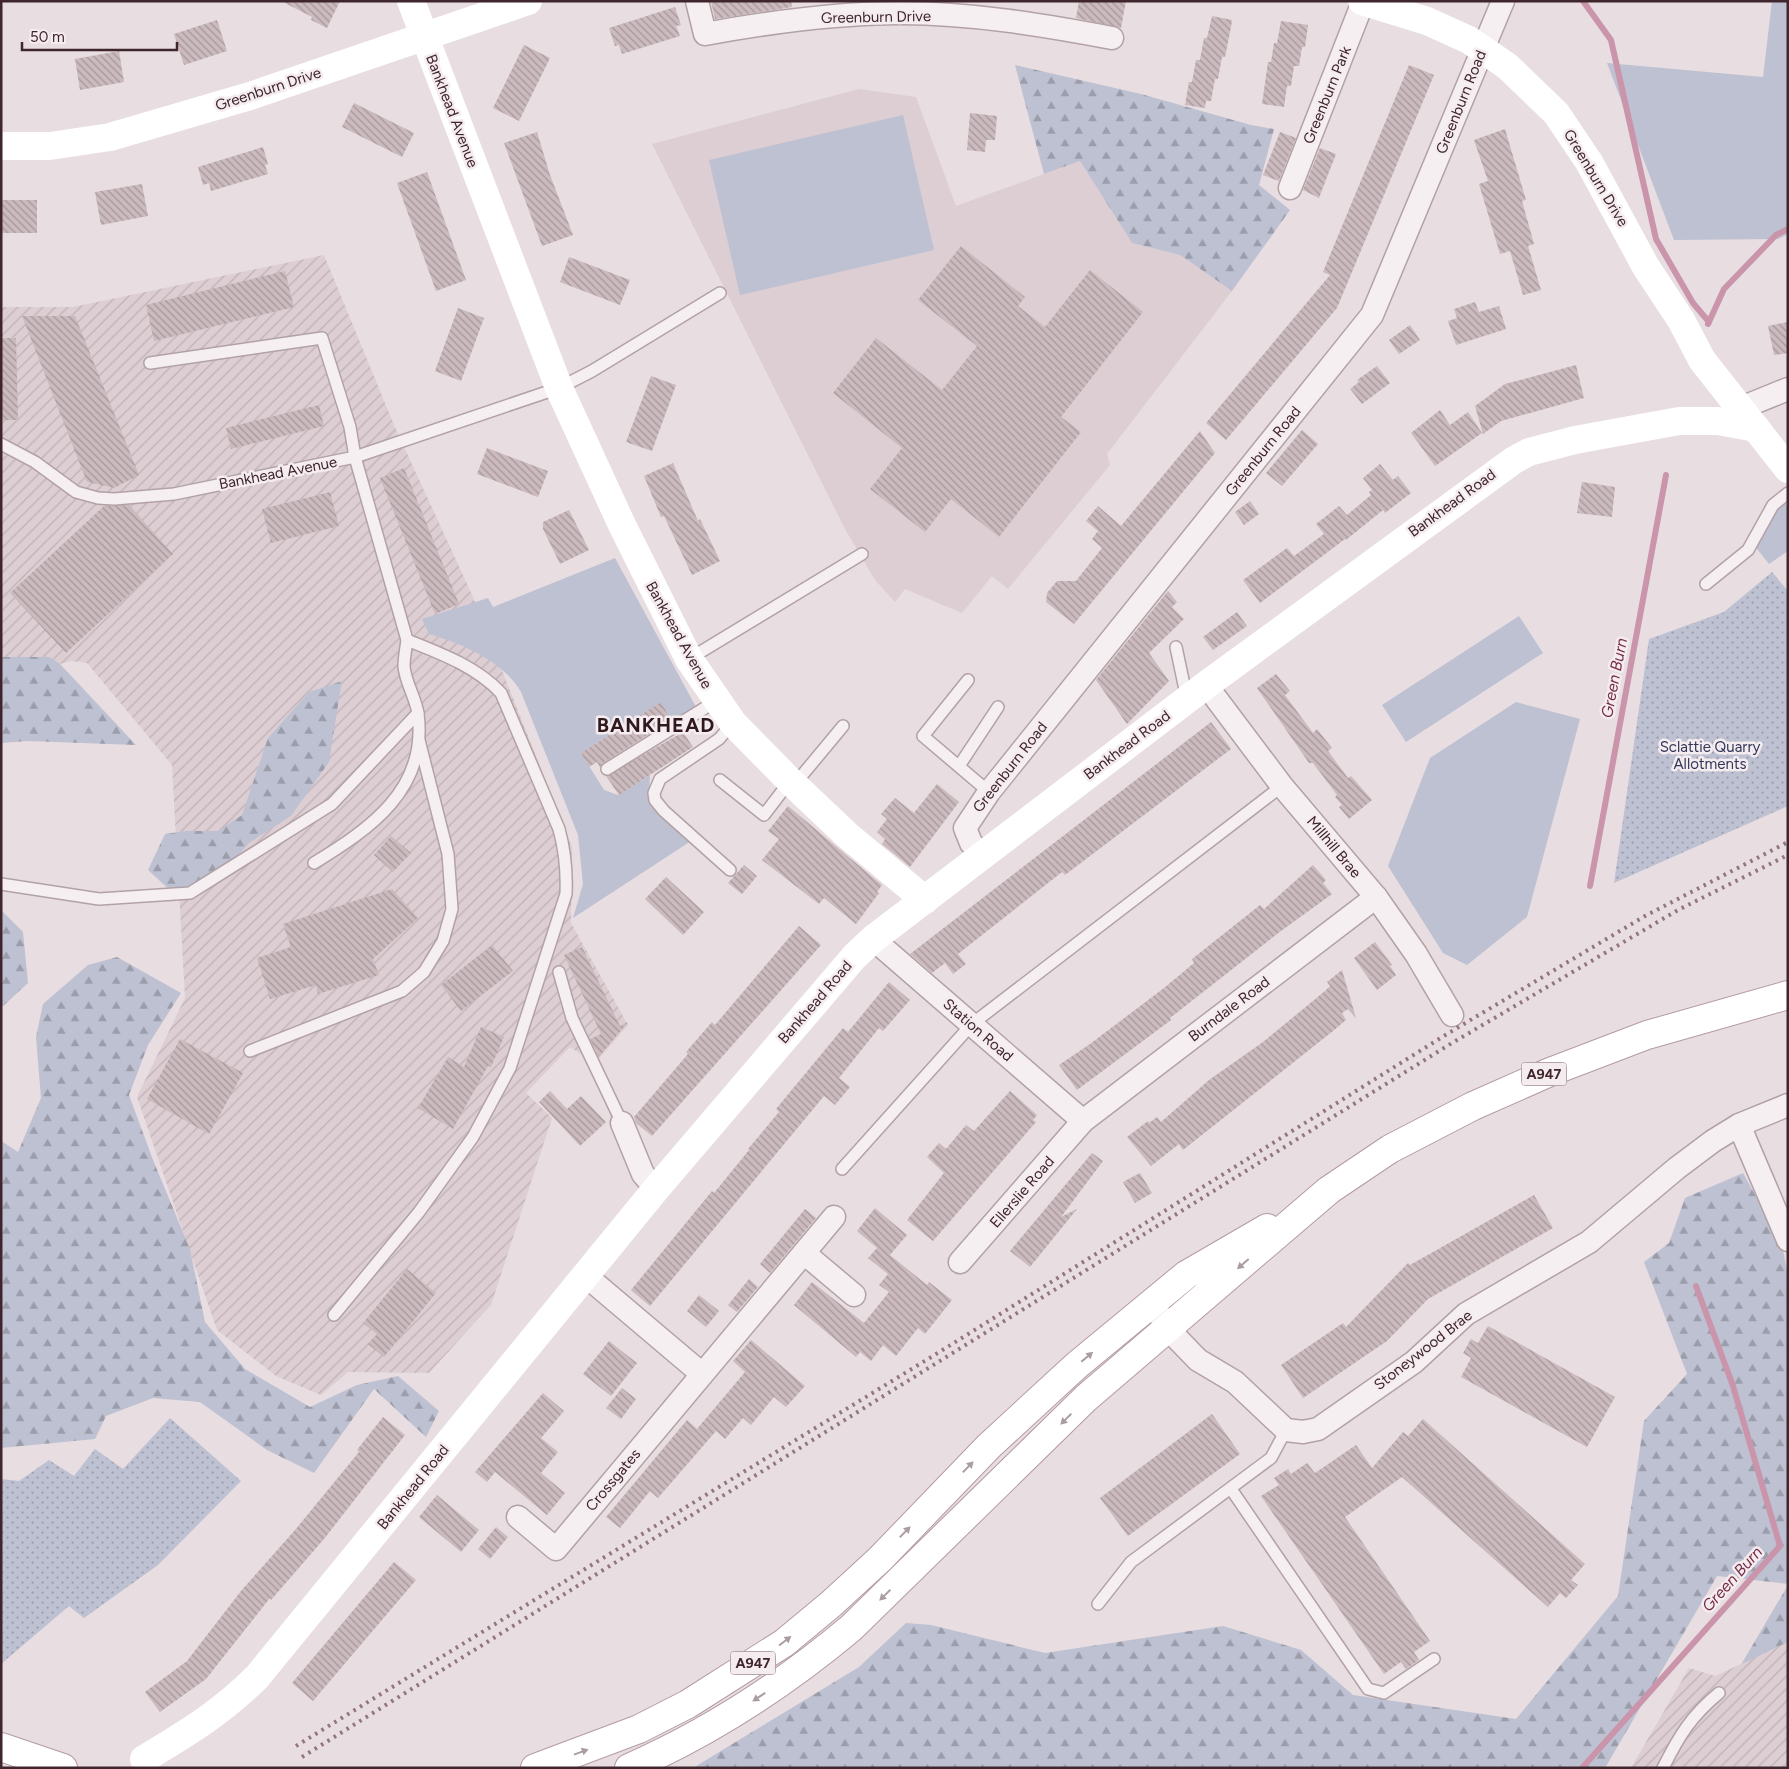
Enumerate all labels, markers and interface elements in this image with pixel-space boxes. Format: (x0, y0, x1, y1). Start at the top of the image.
street label: Greenburn Drive (821, 7, 931, 27)
scale bar (22, 20, 178, 52)
text: 50 m (30, 28, 65, 46)
street label: Greenburn Park (1299, 43, 1355, 147)
street label: Greenburn Road (1432, 48, 1490, 156)
street label: Bankhead Avenue (422, 52, 482, 170)
street label: Greenburn Drive (213, 63, 323, 115)
street label: Greenburn Drive (1560, 126, 1632, 230)
street label: Greenburn Road (1221, 403, 1305, 499)
street label: Bankhead Avenue (217, 453, 339, 493)
street label: Bankhead Road (1405, 465, 1499, 541)
street label: Bankhead Avenue (642, 578, 716, 692)
water label: Green Burn (1597, 636, 1631, 720)
street label: Bankhead Road (1080, 707, 1174, 783)
district label: BANKHEAD (597, 713, 715, 737)
street label: Greenburn Road (969, 718, 1051, 816)
park label: Sclattie Quarry Allotments (1660, 738, 1760, 773)
street label: Millhill Brae (1303, 812, 1365, 882)
street label: Bankhead Road (774, 957, 856, 1047)
street label: Burndale Road (1185, 973, 1273, 1045)
street label: Station Road (939, 995, 1017, 1065)
road number: A947 (1522, 1062, 1566, 1086)
street label: Ellerslie Road (986, 1153, 1058, 1231)
one-way arrow (1237, 1258, 1250, 1269)
street label: Stoneywood Brae (1370, 1306, 1476, 1394)
one-way arrow (1080, 1351, 1093, 1362)
one-way arrow (1060, 1413, 1072, 1425)
street label: Bankhead Road (373, 1441, 453, 1533)
street label: Crossgates (582, 1445, 644, 1515)
one-way arrow (962, 1462, 974, 1474)
one-way arrow (899, 1527, 911, 1539)
water label: Green Burn (1698, 1542, 1766, 1615)
one-way arrow (879, 1589, 891, 1601)
one-way arrow (778, 1636, 791, 1647)
road number: A947 (730, 1652, 776, 1675)
one-way arrow (752, 1693, 766, 1702)
one-way arrow (574, 1748, 589, 1755)

